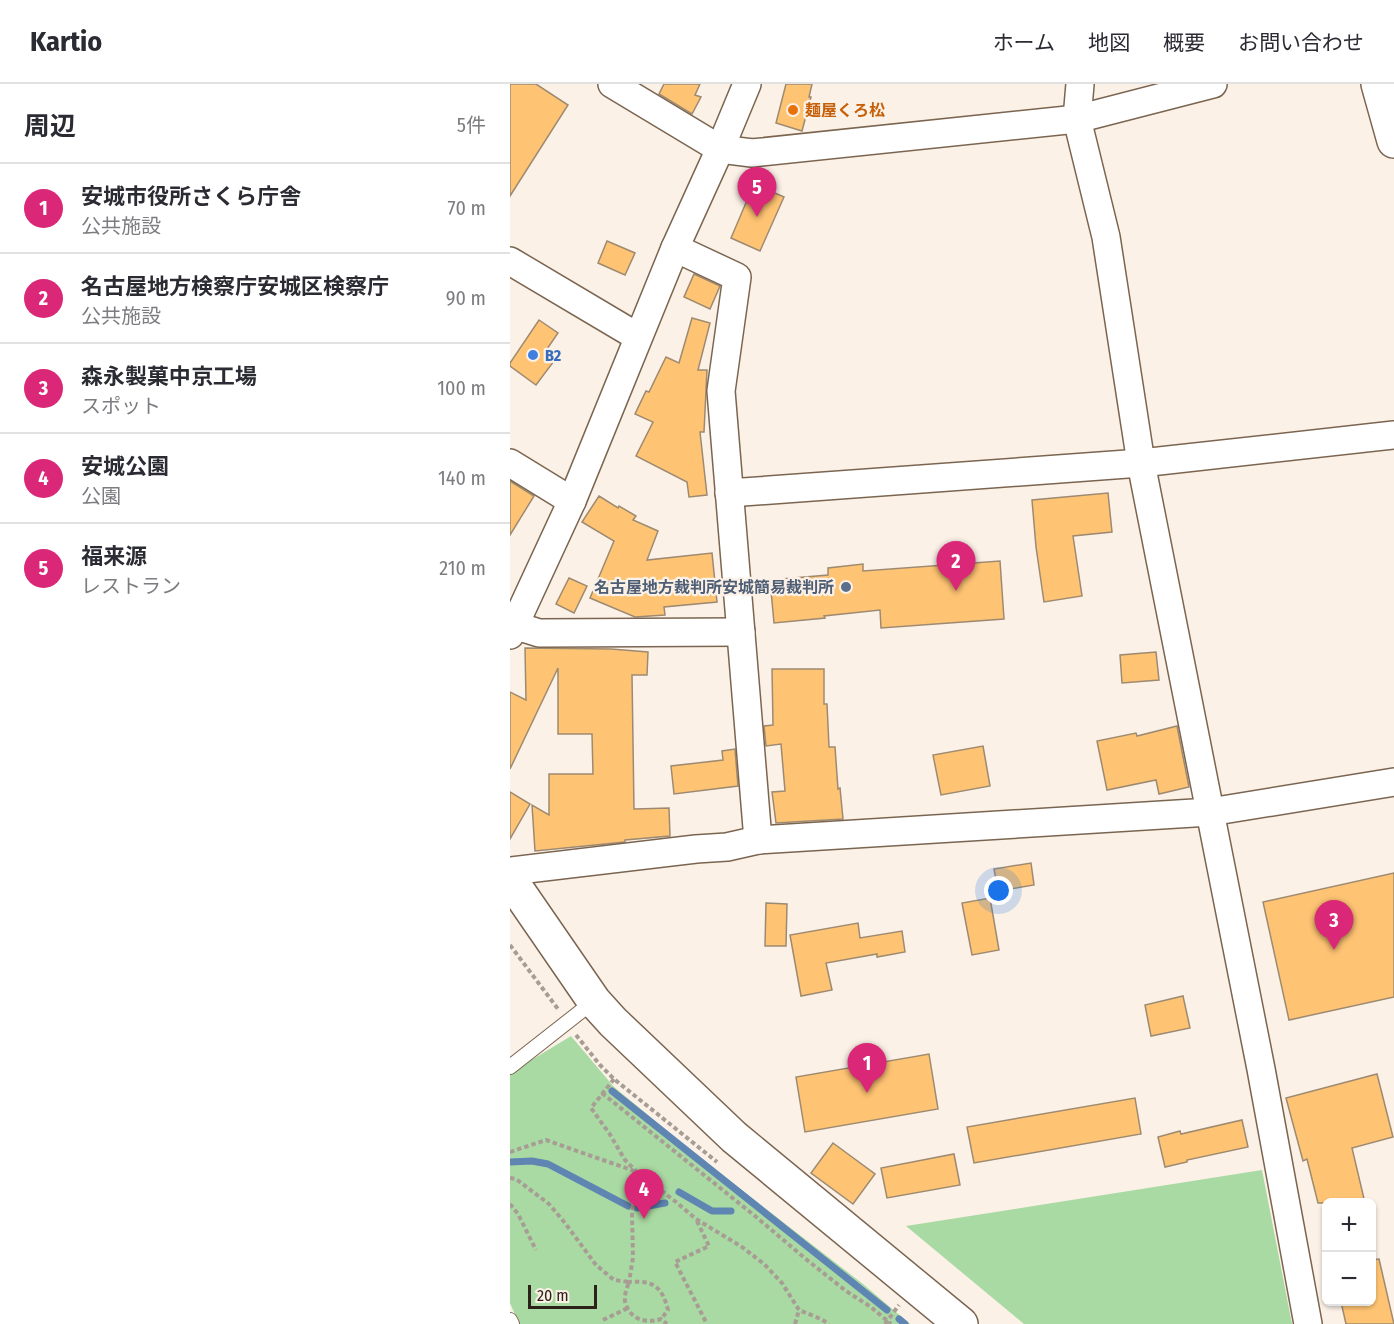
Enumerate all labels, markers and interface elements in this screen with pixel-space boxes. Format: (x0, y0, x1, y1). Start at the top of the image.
text: Kartio (30, 25, 102, 58)
text: ホーム (993, 30, 1055, 56)
text: 地図 (1088, 30, 1130, 56)
text: 概要 (1163, 30, 1205, 56)
text: お問い合わせ (1238, 30, 1364, 56)
place label: 麺屋くろ松 (805, 101, 885, 120)
marker: 麺屋くろ松 (786, 103, 800, 117)
text: 周辺 (24, 111, 76, 142)
text: 5件 (457, 113, 486, 137)
pin: 5 (738, 168, 776, 217)
text: 安城市役所さくら庁舎 (81, 183, 301, 210)
text: 1 (39, 196, 48, 220)
text: 70 m (448, 196, 486, 220)
text: 公共施設 (81, 214, 161, 238)
text: 名古屋地方検察庁安城区検察庁 (81, 273, 389, 300)
text: 2 (39, 286, 48, 310)
text: 90 m (446, 286, 486, 310)
text: 公共施設 (81, 304, 161, 328)
place label: B2 (545, 346, 562, 365)
marker: B2 (526, 348, 540, 362)
text: 森永製菓中京工場 (81, 363, 257, 390)
text: 3 (39, 376, 48, 400)
text: 100 m (437, 376, 486, 400)
text: スポット (81, 394, 161, 418)
text: 安城公園 (81, 453, 169, 480)
text: 4 (38, 466, 49, 490)
text: 140 m (438, 466, 486, 490)
text: 公園 (81, 484, 121, 508)
pin: 2 (936, 542, 976, 591)
text: 福来源 (81, 543, 147, 570)
text: 5 (39, 556, 48, 580)
text: 210 m (439, 556, 486, 580)
text: レストラン (81, 574, 181, 598)
place label: 名古屋地方裁判所安城簡易裁判所 (594, 578, 834, 597)
marker: 名古屋地方裁判所安城簡易裁判所 (839, 580, 853, 594)
your location (984, 876, 1013, 905)
pin: 3 (1314, 900, 1354, 950)
pin: 1 (848, 1044, 886, 1093)
pin: 4 (624, 1170, 664, 1219)
map controls (1322, 1198, 1376, 1306)
button: + (1322, 1198, 1376, 1252)
button: − (1322, 1252, 1376, 1306)
scale bar (528, 1282, 597, 1310)
text: 20 m (537, 1286, 568, 1305)

